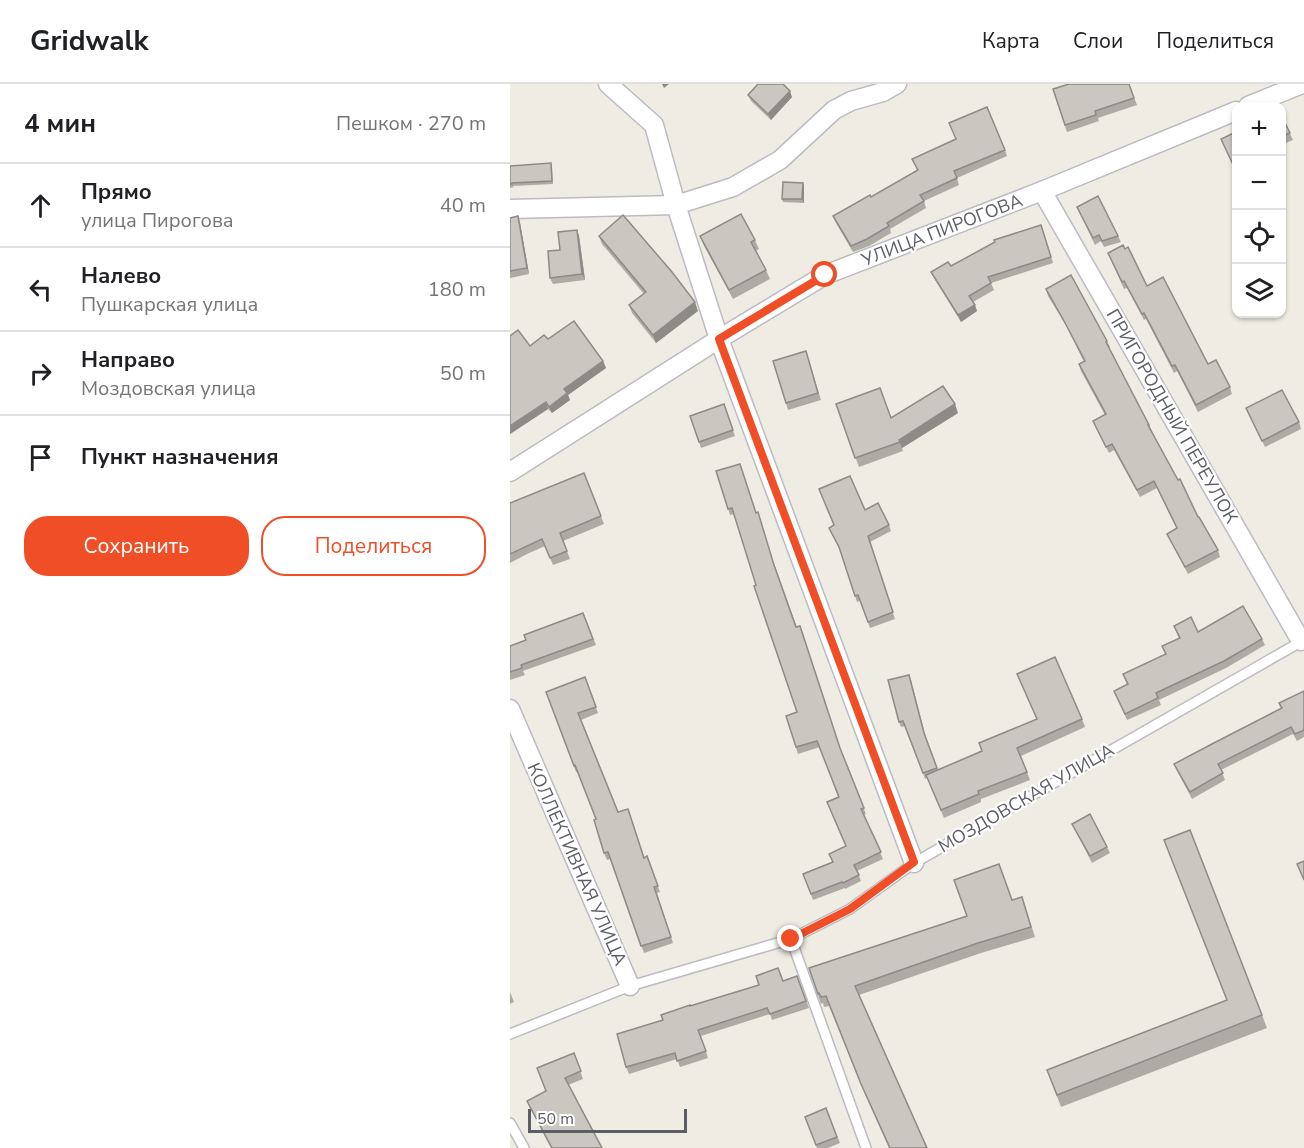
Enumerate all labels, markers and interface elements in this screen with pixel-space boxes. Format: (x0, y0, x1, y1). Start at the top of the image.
text: Gridwalk (30, 22, 148, 60)
text: Карта (982, 27, 1040, 55)
text: Слои (1073, 27, 1123, 55)
text: Поделиться (1156, 27, 1274, 55)
map controls (1232, 102, 1286, 318)
button: + (1232, 102, 1286, 156)
text: 4 мин (24, 106, 96, 141)
text: Пешком · 270 m (336, 110, 486, 137)
button: − (1232, 156, 1286, 210)
text: Прямо (81, 177, 152, 207)
street label: УЛИЦА ПИРОГОВА (857, 188, 1026, 272)
icon: ahead (24, 189, 57, 222)
text: 40 m (440, 192, 486, 219)
text: улица Пирогова (81, 207, 234, 234)
button: locate (1232, 210, 1286, 264)
text: Налево (81, 261, 161, 291)
route start (811, 261, 837, 287)
button: layers (1232, 264, 1286, 318)
icon: left (24, 273, 57, 306)
text: 180 m (428, 276, 486, 303)
text: Пушкарская улица (81, 291, 258, 318)
street label: ПРИГОРОДНЫЙ ПЕРЕУЛОК (1101, 305, 1244, 528)
text: Направо (81, 345, 175, 375)
icon: right (24, 357, 57, 390)
text: 50 m (440, 360, 486, 387)
text: Моздовская улица (81, 375, 256, 402)
icon: arrive (24, 441, 57, 474)
text: Пункт назначения (81, 442, 279, 472)
button: Сохранить (24, 516, 249, 576)
button: Поделиться (261, 516, 486, 576)
street label: МОЗДОВСКАЯ УЛИЦА (934, 738, 1118, 858)
street label: КОЛЛЕКТИВНАЯ УЛИЦА (521, 759, 633, 969)
route end (777, 925, 803, 951)
scale bar (528, 1106, 687, 1134)
text: 50 m (537, 1108, 574, 1130)

